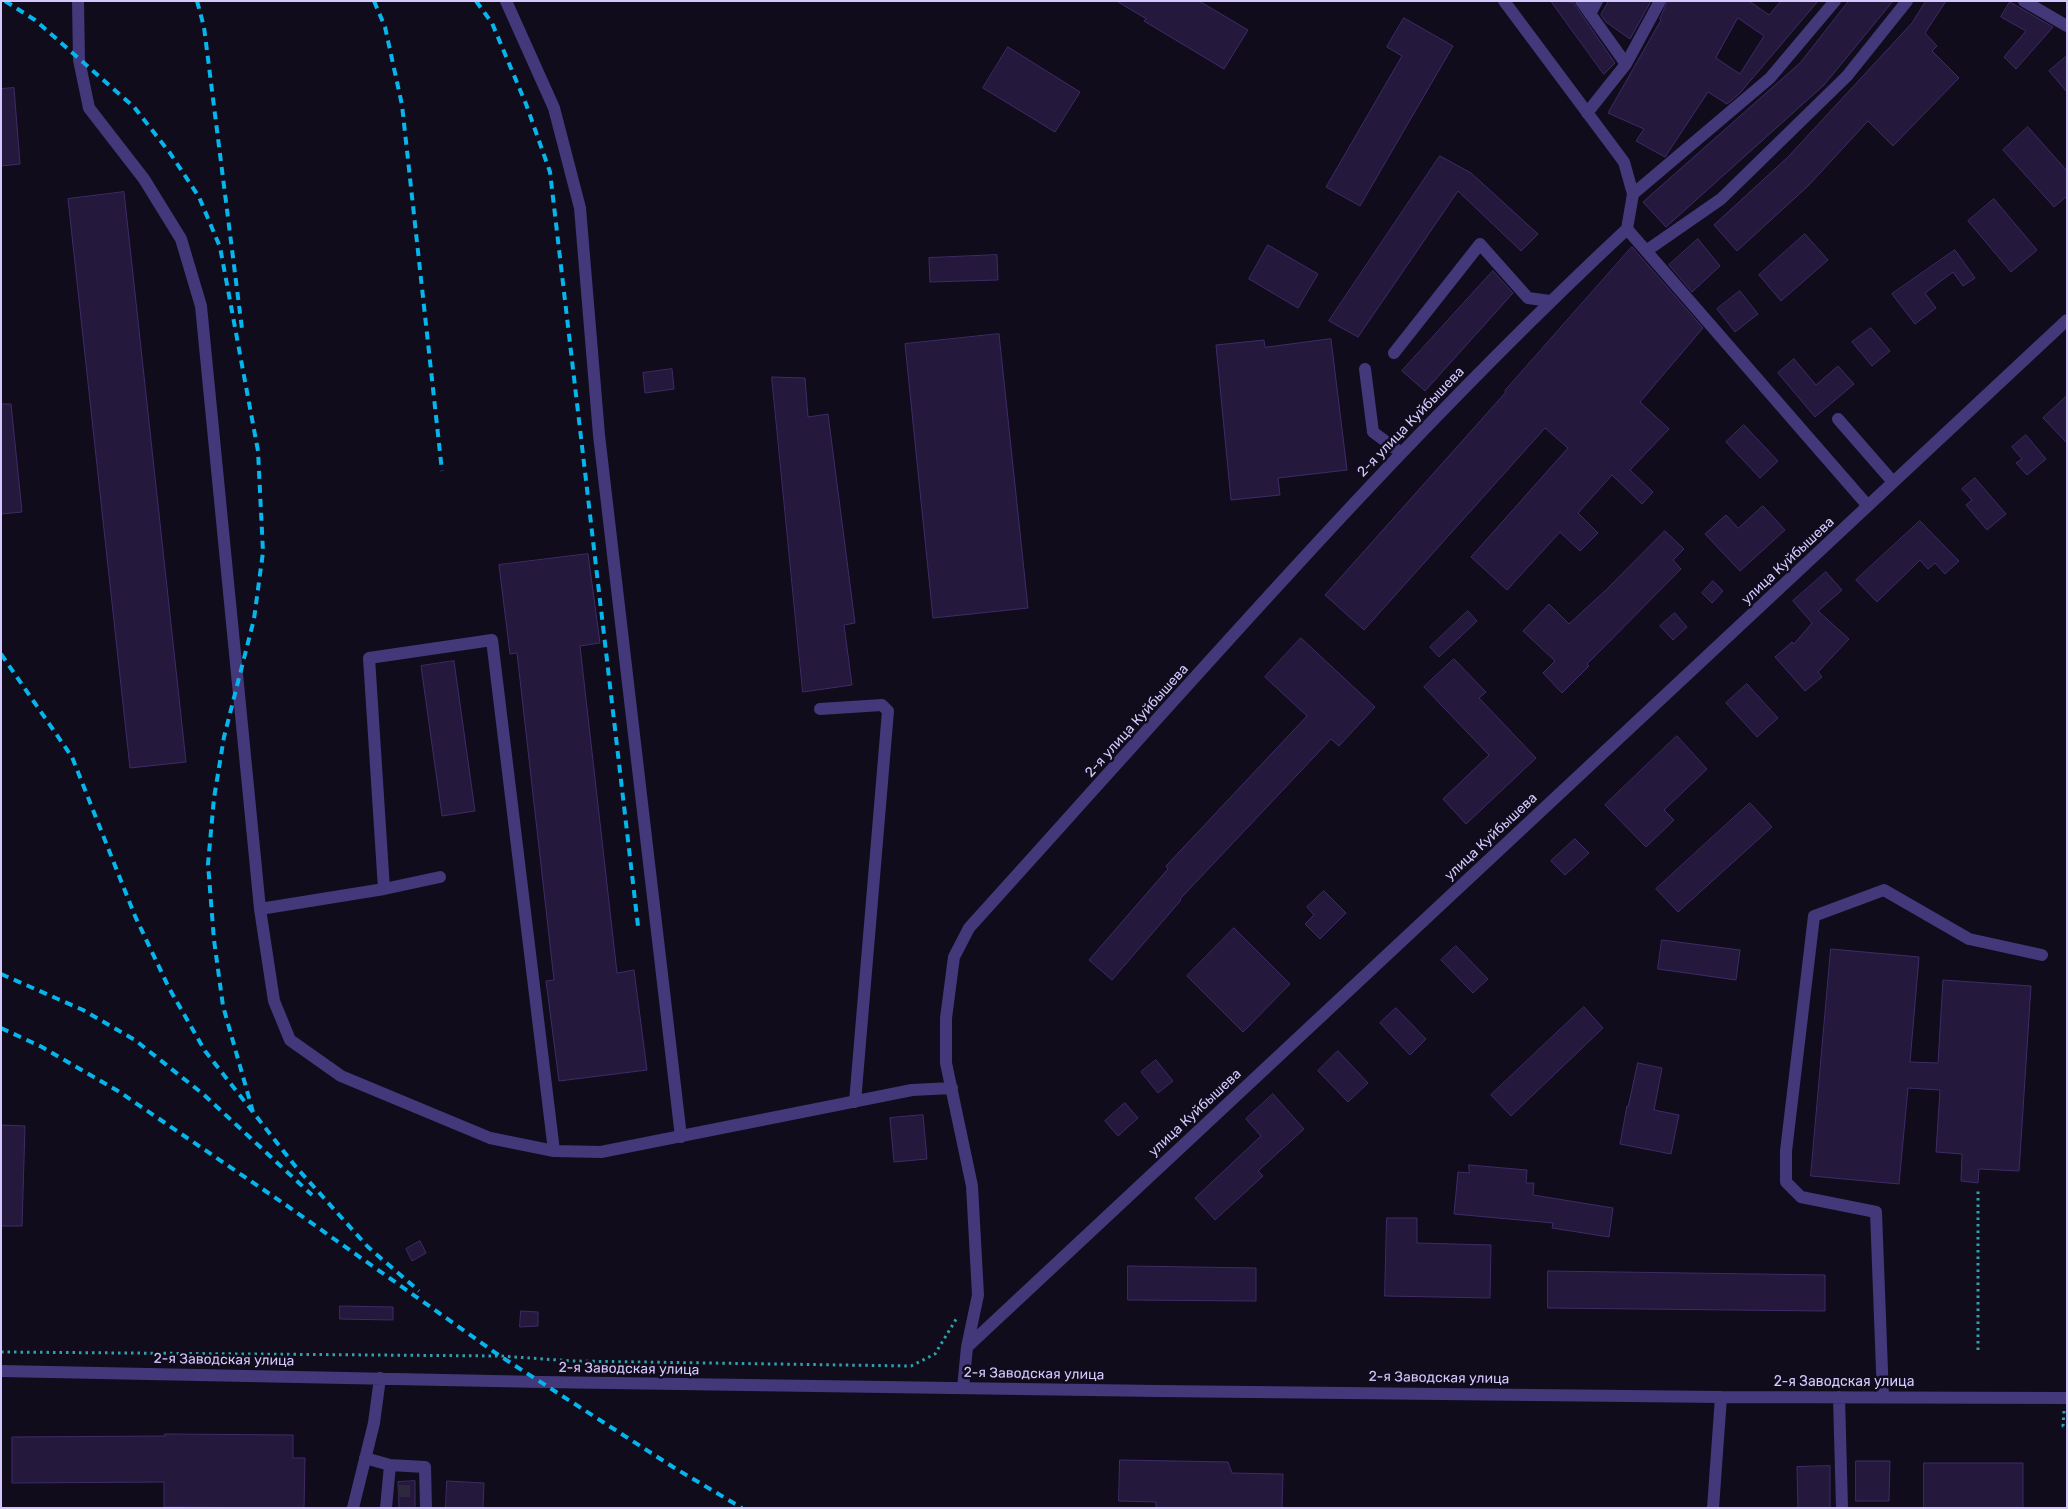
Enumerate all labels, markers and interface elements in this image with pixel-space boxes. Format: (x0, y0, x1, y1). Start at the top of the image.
street label: 2-я улица Куйбышева (1354, 364, 1468, 480)
street label: улица Куйбышева (1738, 514, 1838, 608)
street label: 2-я улица Куйбышева (1082, 661, 1192, 781)
street label: улица Куйбышева (1441, 790, 1541, 884)
street label: улица Куйбышева (1145, 1066, 1245, 1160)
street label: 2-я Заводская улица (154, 1350, 294, 1370)
street label: 2-я Заводская улица (559, 1359, 699, 1379)
street label: 2-я Заводская улица (964, 1364, 1104, 1384)
street label: 2-я Заводская улица (1369, 1368, 1509, 1388)
street label: 2-я Заводская улица (1774, 1374, 1914, 1390)

